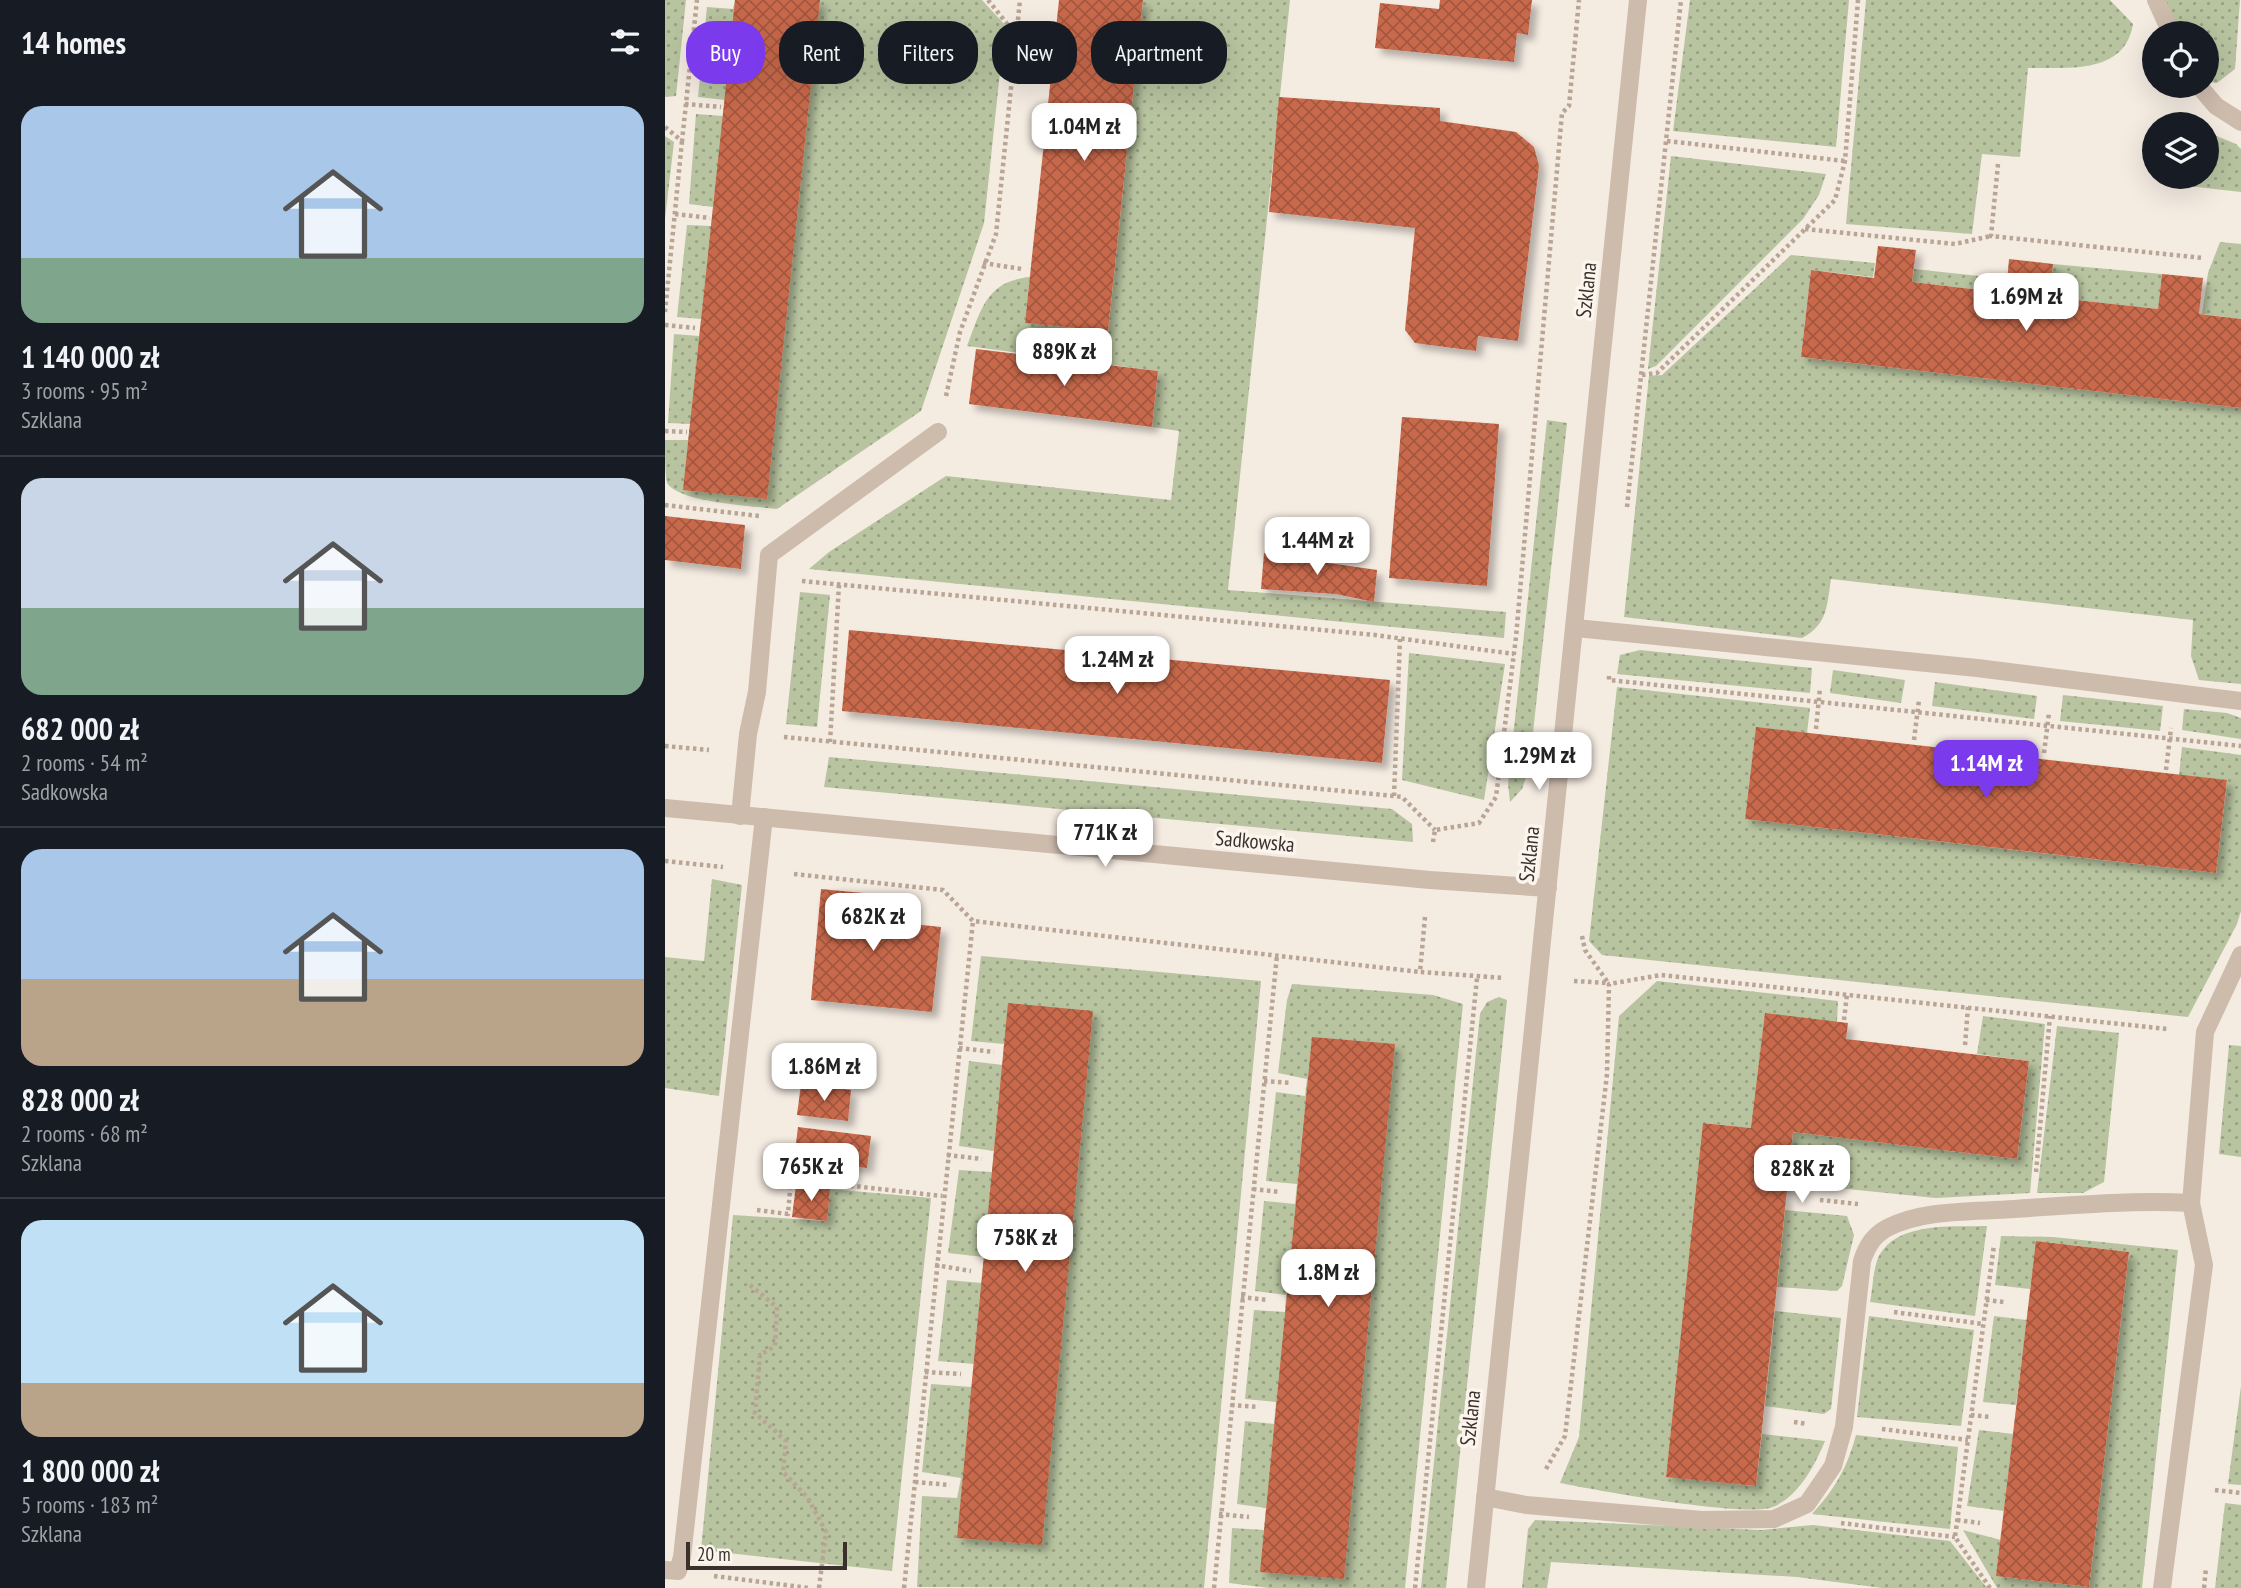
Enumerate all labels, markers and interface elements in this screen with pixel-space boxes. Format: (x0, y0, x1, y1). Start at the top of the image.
chip: Buy (686, 21, 765, 84)
chip: Rent (779, 21, 864, 84)
chip: Filters (878, 21, 978, 84)
chip: New (992, 21, 1077, 84)
chip: Apartment (1091, 21, 1227, 84)
map controls (2142, 21, 2219, 189)
button: locate (2142, 21, 2219, 98)
text: 14 homes (21, 23, 126, 62)
icon: filters (606, 23, 644, 61)
pin: 1.04M zł (1012, 104, 1156, 163)
text: 1.04M zł (1048, 111, 1120, 140)
button: layers (2142, 112, 2219, 189)
icon: home (270, 151, 396, 277)
street label: Szklana (1570, 261, 1602, 319)
pin: 1.69M zł (1954, 274, 2098, 333)
text: 1.69M zł (1990, 281, 2062, 310)
pin: 889K zł (999, 328, 1129, 388)
text: 889K zł (1032, 336, 1096, 365)
text: 1 140 000 zł (21, 337, 159, 376)
text: 3 rooms · 95 m² (21, 376, 148, 405)
text: Szklana (21, 405, 82, 434)
pin: 1.44M zł (1245, 518, 1389, 577)
icon: home (270, 523, 396, 649)
text: 1.44M zł (1281, 525, 1353, 554)
pin: 1.24M zł (1045, 636, 1189, 696)
text: 1.24M zł (1081, 644, 1153, 673)
text: 682 000 zł (21, 709, 139, 748)
pin: 1.29M zł (1467, 732, 1611, 792)
text: 1.29M zł (1503, 740, 1575, 769)
pin: 1.14M zł (1914, 740, 2058, 800)
text: 2 rooms · 54 m² (21, 748, 148, 777)
text: 1.14M zł (1950, 748, 2022, 777)
text: Sadkowska (21, 777, 108, 806)
pin: 771K zł (1040, 810, 1170, 869)
text: 771K zł (1073, 817, 1137, 846)
street label: Sadkowska (1214, 824, 1296, 858)
street label: Szklana (1513, 825, 1545, 883)
icon: home (270, 894, 396, 1020)
pin: 682K zł (808, 894, 938, 953)
text: 682K zł (841, 901, 905, 930)
pin: 1.86M zł (752, 1044, 896, 1103)
text: 1.86M zł (788, 1051, 860, 1080)
text: 828 000 zł (21, 1080, 139, 1119)
text: 2 rooms · 68 m² (21, 1119, 148, 1148)
pin: 765K zł (746, 1144, 876, 1203)
pin: 828K zł (1737, 1146, 1867, 1205)
text: Szklana (21, 1148, 82, 1177)
text: 765K zł (779, 1151, 843, 1180)
text: 828K zł (1770, 1153, 1834, 1182)
pin: 758K zł (960, 1214, 1090, 1274)
text: 758K zł (993, 1222, 1057, 1251)
pin: 1.8M zł (1263, 1250, 1393, 1309)
text: 1.8M zł (1297, 1257, 1359, 1286)
icon: home (270, 1265, 396, 1391)
street label: Szklana (1454, 1389, 1486, 1447)
text: 1 800 000 zł (21, 1451, 159, 1490)
text: 5 rooms · 183 m² (21, 1490, 158, 1519)
text: Szklana (21, 1519, 82, 1548)
scale bar (686, 1539, 847, 1571)
text: 20 m (697, 1542, 731, 1566)

